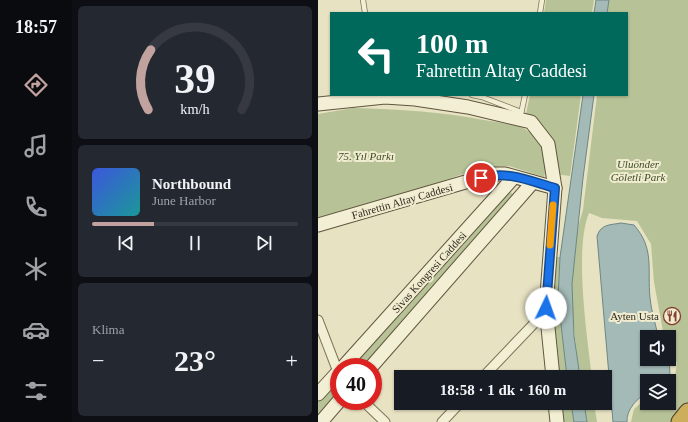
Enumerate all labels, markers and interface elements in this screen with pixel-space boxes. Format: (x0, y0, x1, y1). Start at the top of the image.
text: 18:57 (15, 17, 57, 37)
icon: left (350, 28, 402, 80)
text: 100 m (416, 28, 488, 59)
text: 39 (174, 56, 216, 102)
text: Fahrettin Altay Caddesi (416, 61, 587, 81)
icon: directions (22, 71, 50, 99)
text: km/h (180, 101, 210, 117)
icon: music (22, 132, 50, 160)
park label: 75. Yıl Parkı (338, 150, 394, 162)
park label: Uluönder Göletli Park (611, 158, 666, 183)
pin (464, 161, 498, 195)
icon: arrive (470, 167, 492, 189)
text: Northbound (152, 176, 231, 192)
street label: Fahrettin Altay Caddesi (350, 181, 454, 221)
icon: phone (22, 193, 50, 221)
text: June Harbor (152, 193, 216, 208)
street label: Sivas Kongresi Caddesi (389, 229, 469, 315)
icon: previous (115, 232, 137, 254)
icon: pause (184, 232, 206, 254)
icon: next (253, 232, 275, 254)
icon: climate (22, 255, 50, 283)
position arrow (525, 287, 567, 329)
restaurant icon: Ayten Usta (662, 306, 682, 326)
place label: Ayten Usta (610, 310, 659, 322)
icon: car (22, 316, 50, 344)
text: Klima (92, 322, 125, 337)
map controls (640, 330, 676, 410)
button: sound (640, 330, 676, 366)
text: 23° (174, 344, 216, 377)
text: − (92, 348, 104, 373)
text: + (286, 348, 298, 373)
speed limit sign: 40 (330, 358, 382, 410)
button: layers (640, 374, 676, 410)
icon: filters (22, 377, 50, 405)
text: 18:58 · 1 dk · 160 m (440, 382, 566, 398)

